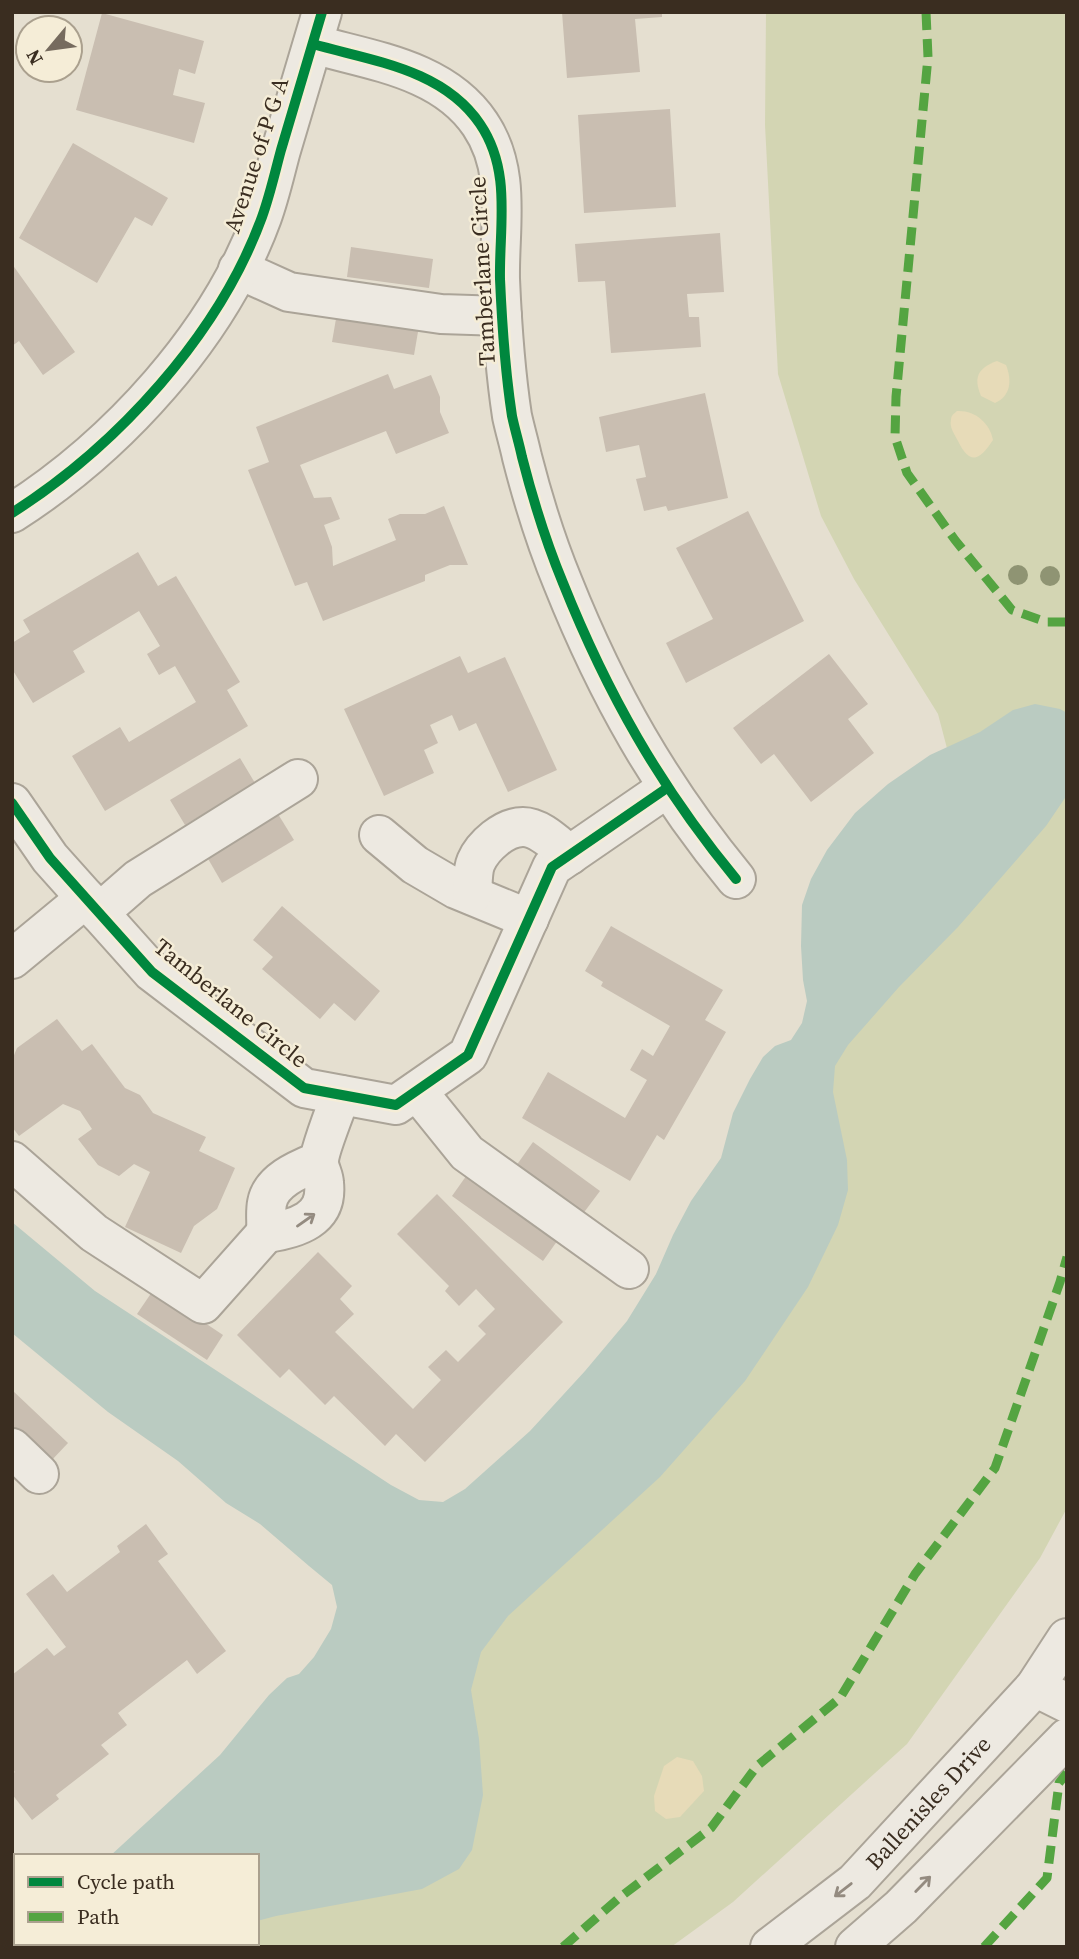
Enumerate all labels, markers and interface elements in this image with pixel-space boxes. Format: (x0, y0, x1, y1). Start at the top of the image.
north arrow (14, 14, 84, 84)
text: N (19, 45, 49, 70)
street label: Avenue of P G A (216, 72, 297, 237)
street label: Tamberlane Circle (461, 176, 503, 366)
street label: Tamberlane Circle (147, 931, 315, 1075)
one-way arrow (296, 1213, 315, 1227)
street label: Ballenisles Drive (858, 1729, 998, 1877)
legend (14, 1854, 259, 1945)
text: Cycle path (77, 1867, 175, 1896)
one-way arrow (915, 1876, 932, 1893)
one-way arrow (835, 1883, 853, 1898)
text: Path (77, 1902, 120, 1931)

